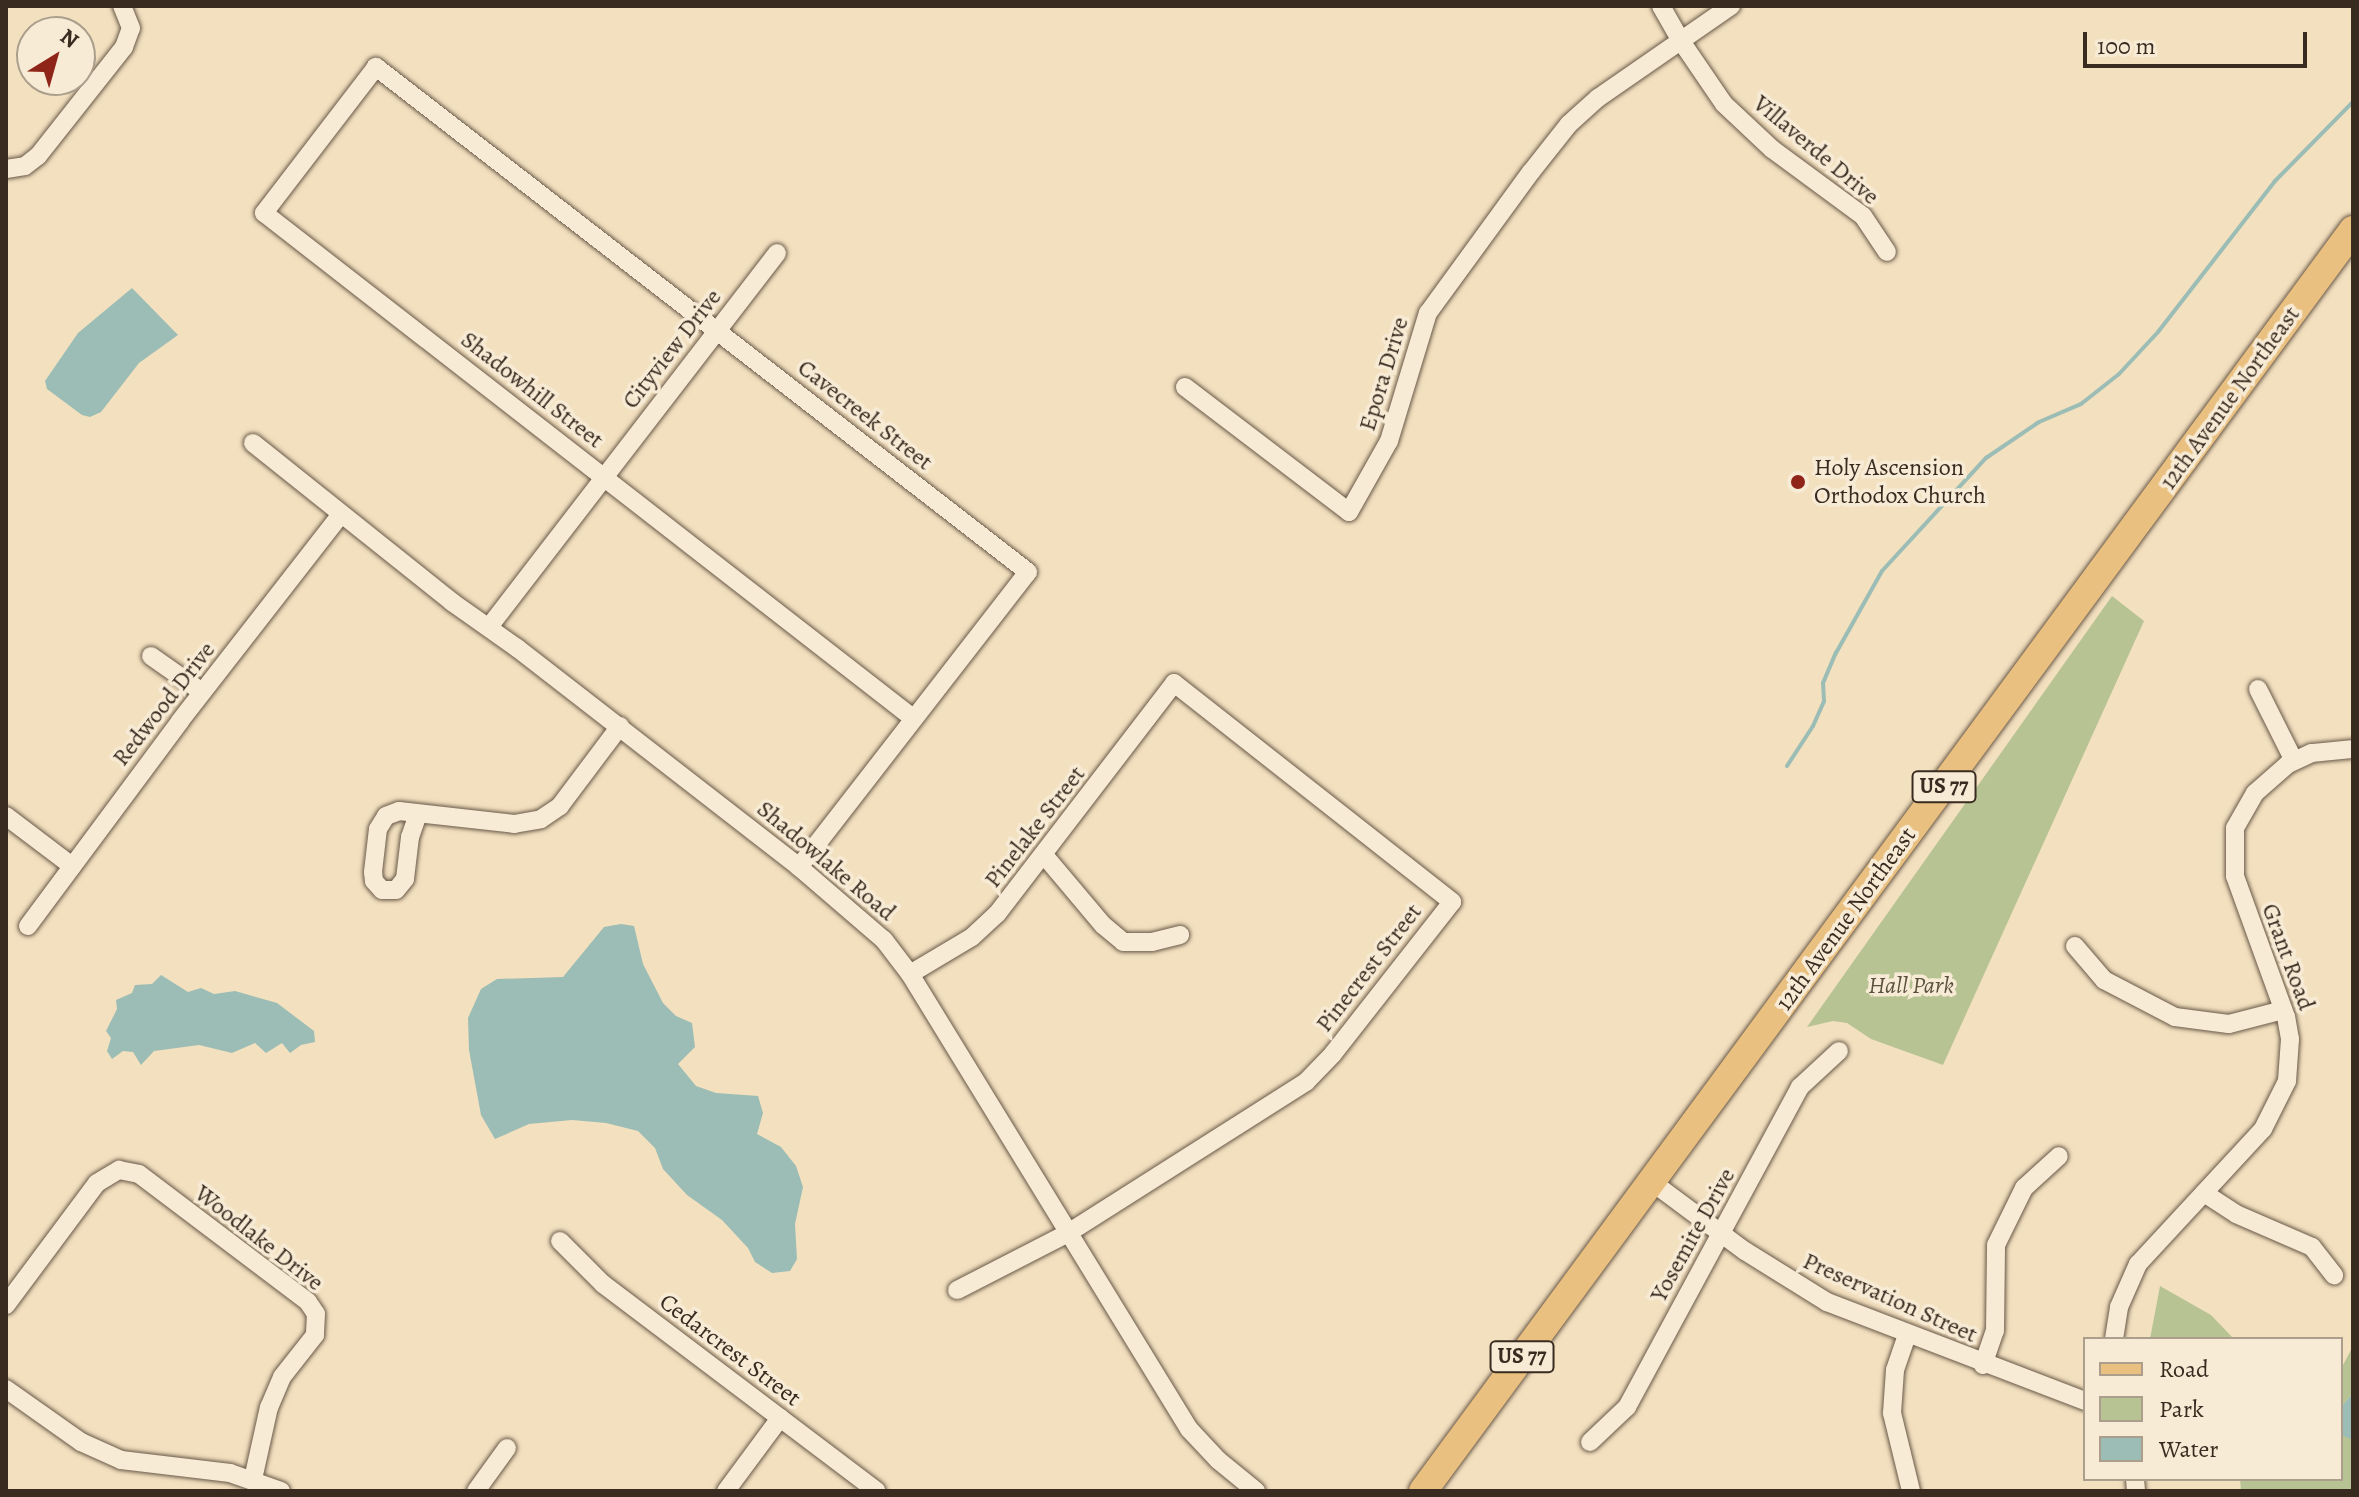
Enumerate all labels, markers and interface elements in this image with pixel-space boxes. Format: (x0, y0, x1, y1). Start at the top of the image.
north arrow (16, 16, 96, 96)
scale bar (2087, 16, 2311, 66)
text: N (54, 22, 85, 55)
text: 100 m (2097, 30, 2156, 62)
street label: Villaverde Drive (1747, 89, 1885, 211)
street label: Cityview Drive (616, 284, 728, 414)
street label: 12th Avenue Northeast (2154, 301, 2306, 495)
street label: Epora Drive (1353, 314, 1415, 434)
street label: Shadowhill Street (455, 325, 609, 455)
street label: Cavecreek Street (792, 353, 938, 477)
place label: Holy Ascension Orthodox Church (1814, 454, 1986, 510)
marker: Holy Ascension Orthodox Church (1789, 473, 1807, 491)
street label: Redwood Drive (107, 636, 221, 772)
street label: Pinelake Street (979, 760, 1091, 894)
road number: US 77 (1910, 769, 1978, 805)
street label: Shadowlake Road (751, 795, 901, 927)
street label: 12th Avenue Northeast (1770, 822, 1922, 1016)
street label: Pinecrest Street (1310, 898, 1428, 1038)
street label: Grant Road (2255, 900, 2321, 1014)
park label: Hall Park (1868, 972, 1954, 1000)
street label: Yosemite Drive (1644, 1163, 1742, 1307)
street label: Woodlake Drive (189, 1179, 329, 1297)
street label: Preservation Street (1798, 1247, 1982, 1349)
street label: Cedarcrest Street (654, 1287, 806, 1413)
legend (2083, 1337, 2343, 1481)
road number: US 77 (1488, 1339, 1556, 1375)
text: Road (2159, 1353, 2209, 1385)
text: Park (2159, 1393, 2204, 1425)
text: Water (2159, 1433, 2219, 1465)

